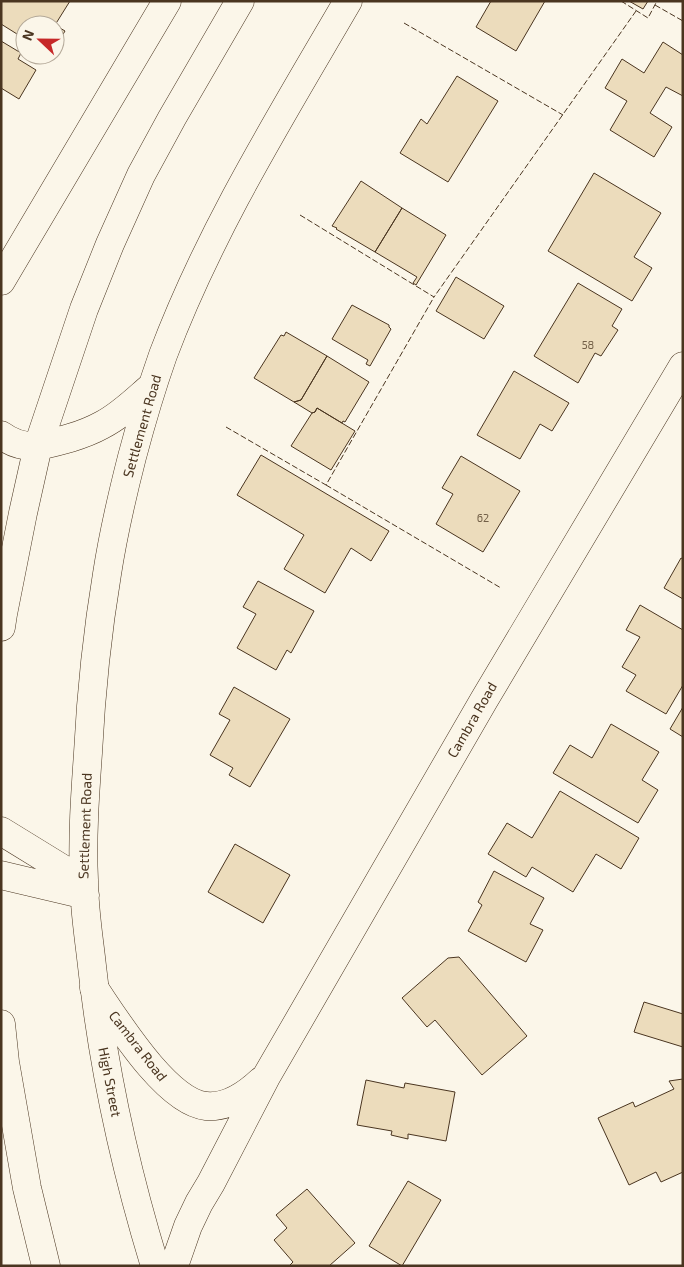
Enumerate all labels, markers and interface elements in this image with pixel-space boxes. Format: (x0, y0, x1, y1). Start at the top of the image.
north arrow (15, 15, 65, 65)
text: N (18, 27, 37, 43)
house number: 58 (582, 338, 594, 351)
street label: Settlement Road (119, 372, 164, 479)
house number: 62 (477, 511, 489, 524)
street label: Cambra Road (443, 679, 500, 761)
street label: Settlement Road (74, 773, 95, 879)
street label: Cambra Road (106, 1007, 171, 1084)
street label: High Street (95, 1046, 126, 1118)

